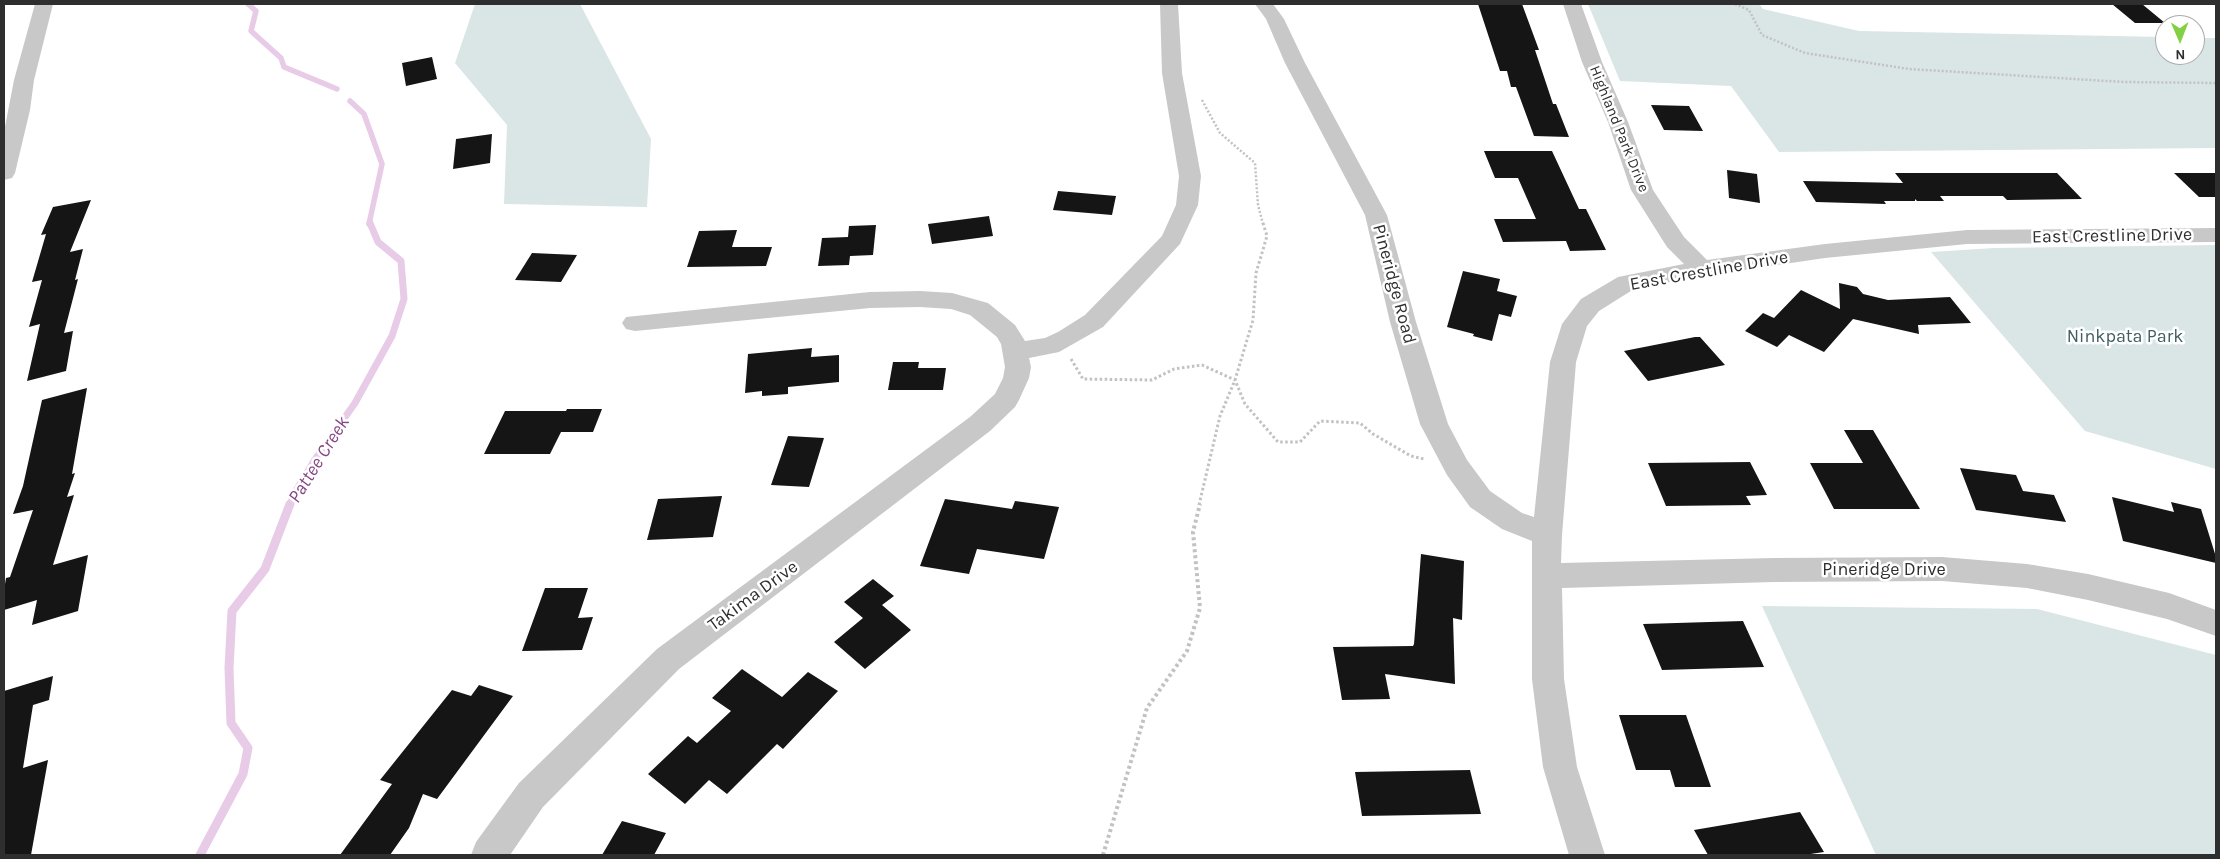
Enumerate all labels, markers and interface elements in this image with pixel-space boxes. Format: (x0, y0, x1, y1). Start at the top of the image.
north arrow (2155, 15, 2205, 65)
text: N (2175, 46, 2185, 63)
street label: Highland Park Drive (1585, 63, 1653, 195)
street label: Pineridge Road (1368, 222, 1420, 346)
street label: East Crestline Drive (2032, 224, 2192, 248)
street label: East Crestline Drive (1628, 246, 1790, 296)
park label: Ninkpata Park (2067, 326, 2183, 348)
water label: Pattee Creek (283, 412, 355, 508)
street label: Takima Drive (704, 556, 802, 636)
street label: Pineridge Drive (1822, 559, 1946, 581)

